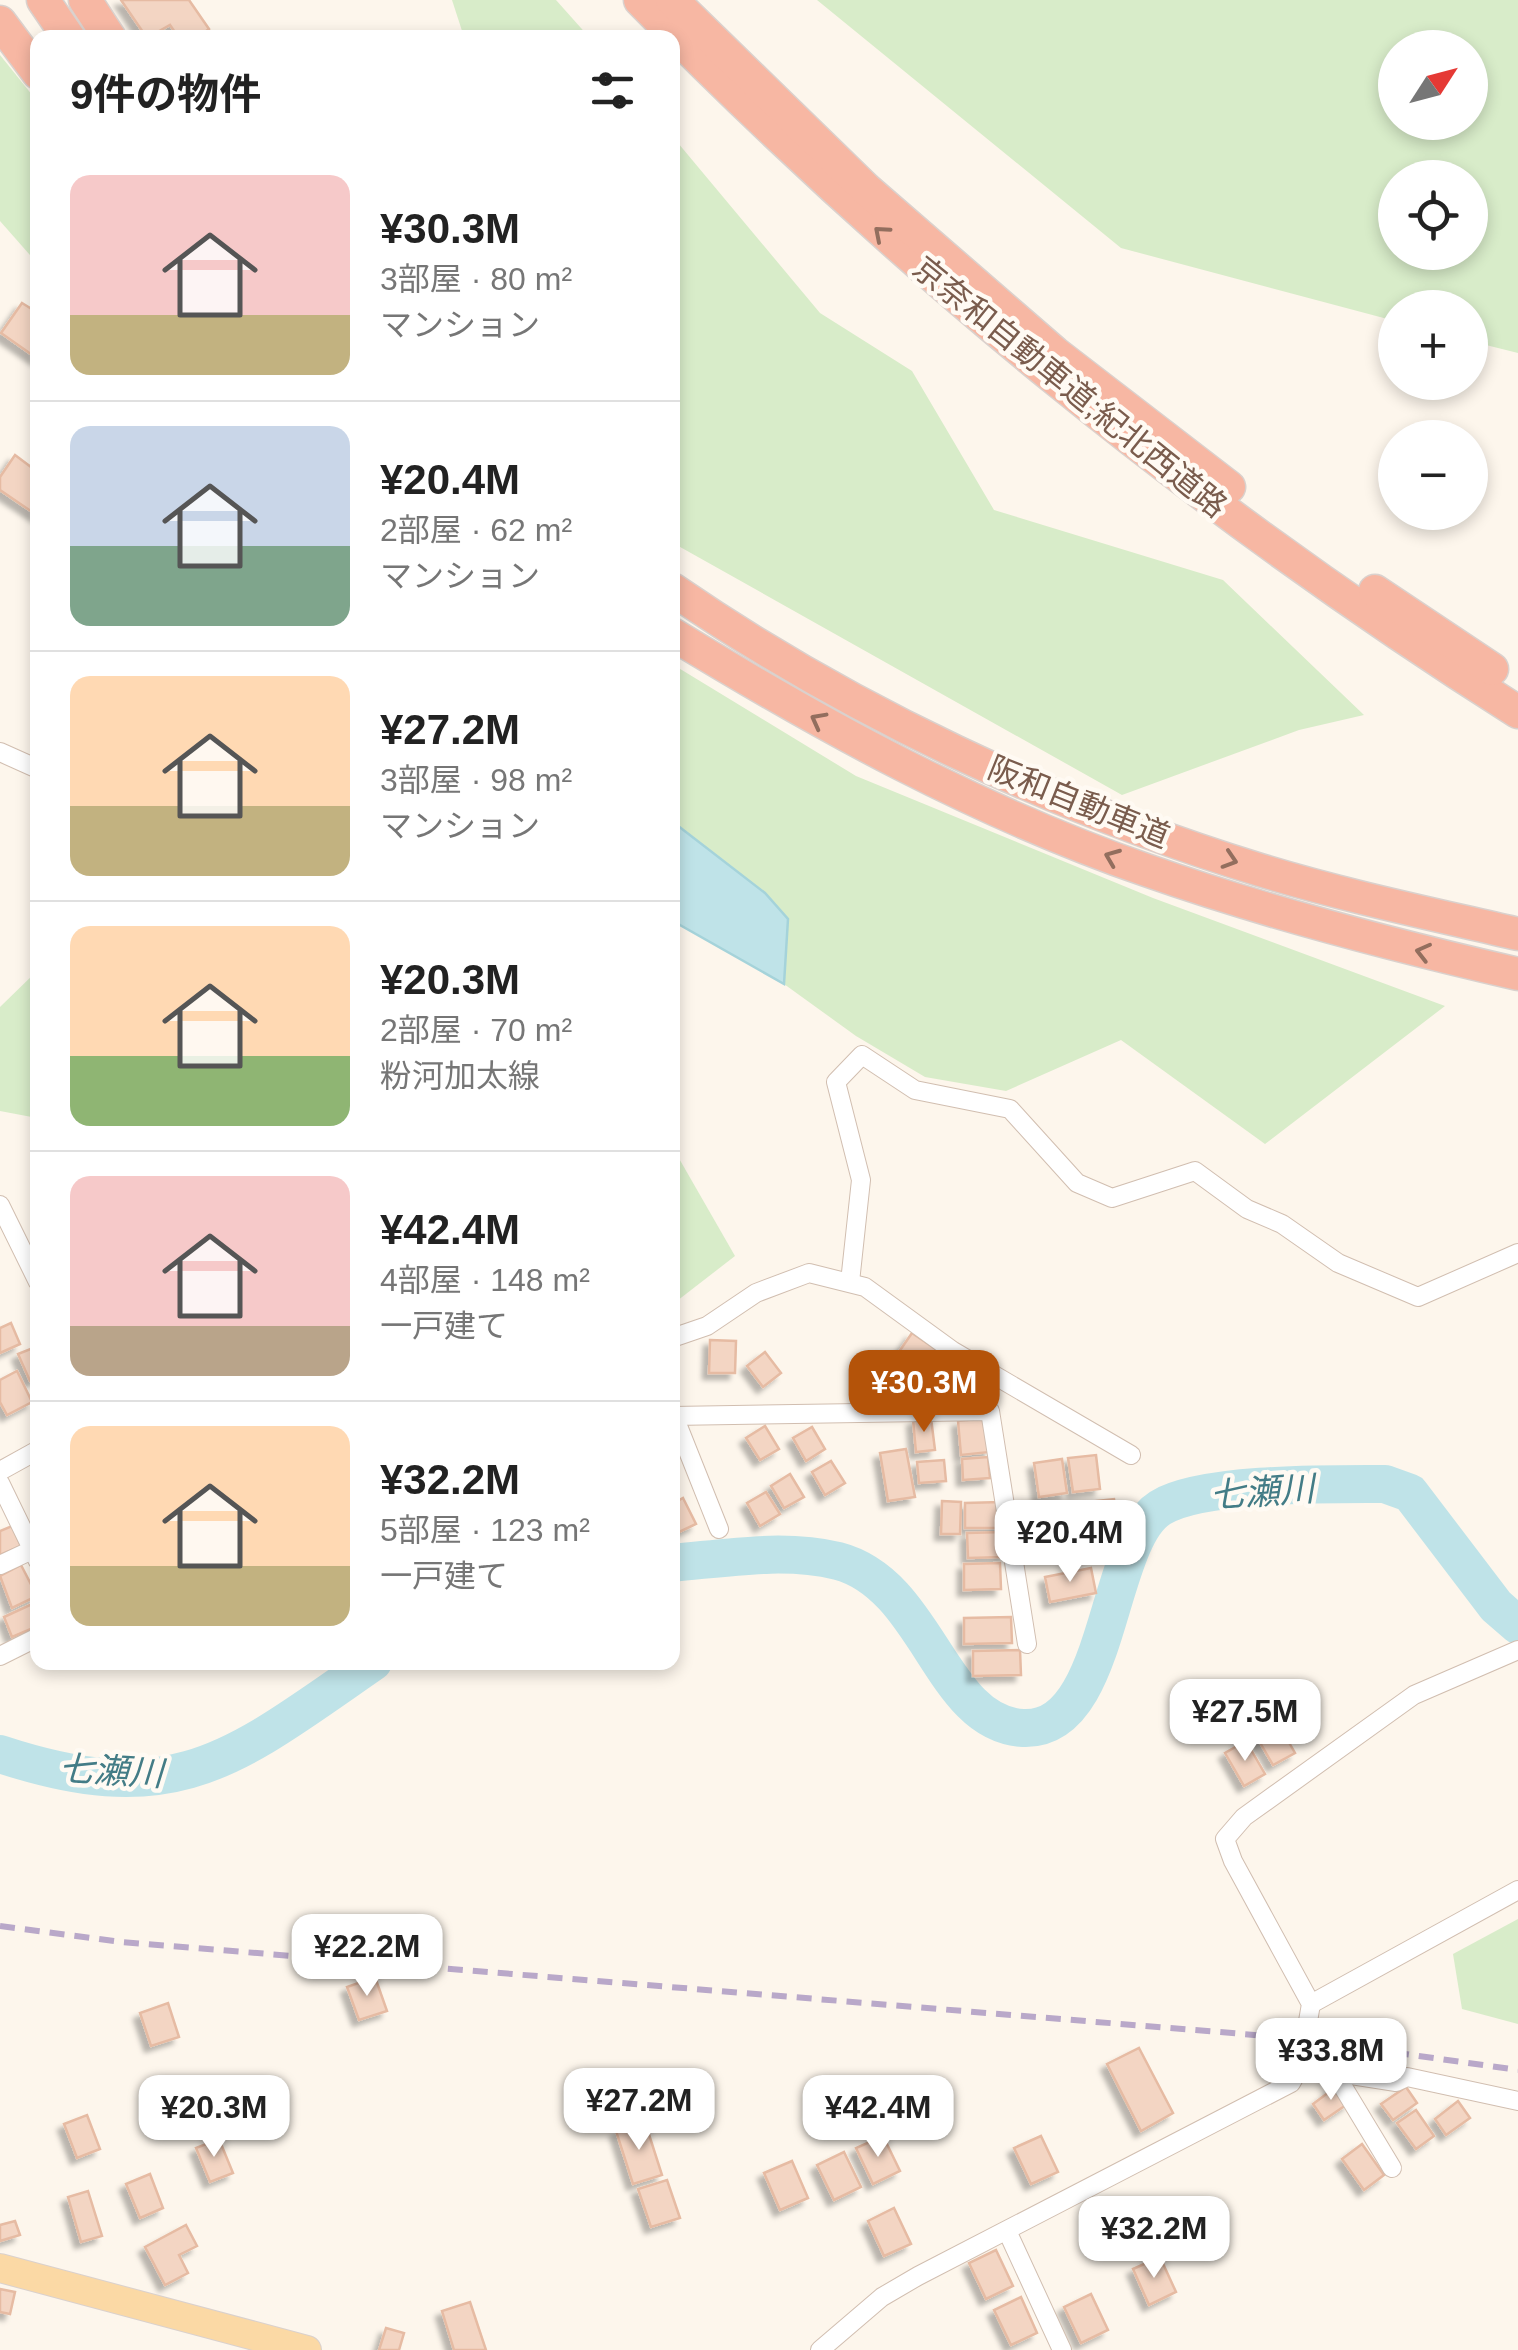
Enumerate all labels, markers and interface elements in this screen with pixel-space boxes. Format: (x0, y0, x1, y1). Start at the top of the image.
north arrow (1378, 30, 1488, 140)
map controls (1378, 30, 1488, 530)
icon: filters (585, 63, 640, 118)
text: 9件の物件 (70, 71, 261, 118)
button: locate (1378, 160, 1488, 270)
text: ¥30.3M (380, 205, 520, 252)
icon: home (150, 215, 270, 335)
one-way arrow (874, 227, 893, 245)
street label: 京奈和自動車道;紀北西道路 (906, 249, 1234, 525)
text: 3部屋 · 80 m² (380, 261, 572, 297)
button: + (1378, 290, 1488, 400)
text: マンション (380, 307, 540, 343)
button: − (1378, 420, 1488, 530)
text: ¥20.4M (380, 456, 520, 503)
icon: home (150, 466, 270, 586)
text: 2部屋 · 62 m² (380, 512, 572, 548)
text: マンション (380, 558, 540, 594)
text: ¥27.2M (380, 706, 520, 753)
one-way arrow (811, 713, 829, 733)
icon: home (150, 716, 270, 836)
street label: 阪和自動車道 (983, 749, 1175, 855)
text: 3部屋 · 98 m² (380, 762, 572, 798)
text: マンション (380, 808, 540, 844)
one-way arrow (1105, 849, 1122, 869)
one-way arrow (1221, 849, 1238, 869)
one-way arrow (1415, 942, 1432, 963)
text: ¥20.3M (380, 956, 520, 1003)
icon: home (150, 966, 270, 1086)
text: 2部屋 · 70 m² (380, 1012, 572, 1048)
text: 粉河加太線 (380, 1058, 540, 1094)
text: ¥42.4M (380, 1206, 520, 1253)
icon: home (150, 1216, 270, 1336)
text: 4部屋 · 148 m² (380, 1262, 590, 1298)
text: 一戸建て (380, 1308, 508, 1344)
pin: ¥30.3M (843, 1350, 1005, 1435)
text: ¥30.3M (871, 1364, 977, 1400)
text: ¥32.2M (380, 1456, 520, 1503)
icon: home (150, 1466, 270, 1586)
water label: 七瀬川 (1208, 1468, 1320, 1515)
pin: ¥20.4M (989, 1500, 1151, 1585)
text: 5部屋 · 123 m² (380, 1512, 590, 1548)
text: ¥20.4M (1017, 1514, 1123, 1550)
text: 一戸建て (380, 1558, 508, 1594)
pin: ¥27.5M (1164, 1679, 1326, 1764)
text: ¥27.5M (1192, 1693, 1298, 1729)
water label: 七瀬川 (58, 1748, 168, 1793)
pin: ¥22.2M (286, 1914, 448, 1999)
text: ¥22.2M (314, 1928, 420, 1964)
pin: ¥33.8M (1250, 2018, 1412, 2103)
text: ¥33.8M (1278, 2032, 1384, 2068)
pin: ¥27.2M (558, 2068, 720, 2153)
pin: ¥20.3M (133, 2075, 295, 2160)
pin: ¥42.4M (797, 2075, 959, 2160)
text: ¥27.2M (586, 2082, 692, 2118)
text: ¥20.3M (161, 2089, 267, 2125)
text: ¥42.4M (825, 2089, 931, 2125)
pin: ¥32.2M (1073, 2196, 1235, 2281)
text: ¥32.2M (1101, 2210, 1207, 2246)

